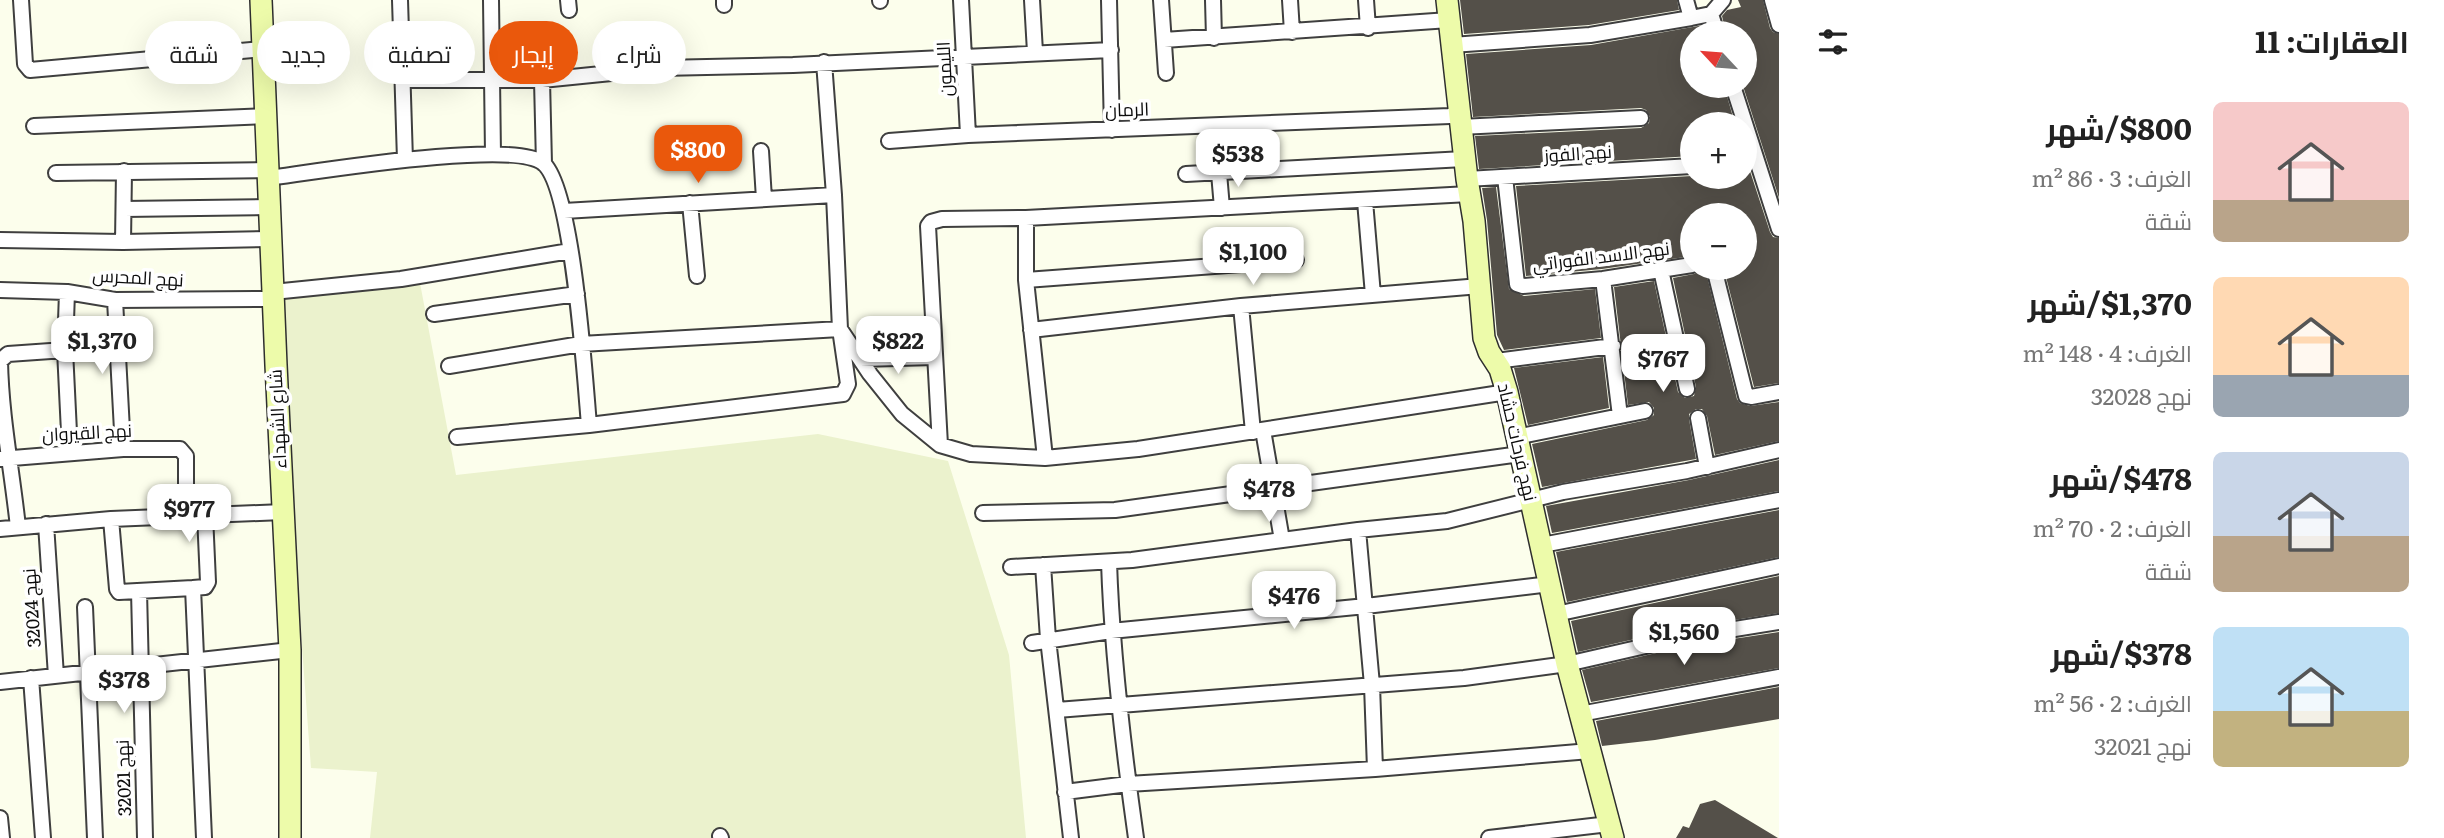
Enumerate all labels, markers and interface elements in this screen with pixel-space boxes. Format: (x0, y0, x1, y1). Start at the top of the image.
text: العقارات: 11 (2255, 18, 2409, 62)
chip: شقة (145, 21, 243, 84)
chip: جديد (257, 21, 350, 84)
chip: تصفية (364, 21, 475, 84)
chip: إيجار (489, 21, 578, 84)
chip: شراء (592, 21, 686, 84)
north arrow (1680, 21, 1757, 98)
map controls (1680, 21, 1757, 280)
icon: filters (1814, 23, 1852, 61)
street label: الليمون (929, 41, 958, 97)
street label: الرمان (1104, 94, 1149, 123)
text: $800/شهر (2046, 105, 2192, 149)
button: + (1680, 112, 1757, 189)
pin: $800 (657, 125, 739, 185)
pin: $538 (1197, 130, 1279, 189)
icon: home (2269, 130, 2353, 214)
text: $800 (670, 131, 726, 165)
text: $538 (1212, 135, 1264, 169)
street label: نهج الفوز (1542, 137, 1613, 168)
text: الغرف: 3 · 86 m² (2032, 160, 2192, 194)
button: − (1680, 203, 1757, 280)
text: شقة (2145, 203, 2192, 237)
pin: $1,100 (1196, 228, 1310, 287)
text: $1,100 (1219, 233, 1287, 267)
street label: نهج الاسد الفوراتي (1531, 234, 1671, 279)
street label: نهج المحرس (92, 261, 185, 292)
text: $1,370/شهر (2028, 280, 2192, 324)
icon: home (2269, 305, 2353, 389)
pin: $1,370 (45, 316, 159, 376)
pin: $822 (857, 316, 939, 376)
text: $1,370 (67, 322, 137, 356)
text: $822 (872, 322, 924, 356)
pin: $767 (1622, 334, 1704, 394)
text: الغرف: 4 · 148 m² (2023, 335, 2192, 369)
text: $767 (1637, 340, 1689, 374)
street label: شارع الشهداء (260, 368, 293, 470)
text: نهج 32028 (2091, 378, 2192, 412)
street label: نهج فرحات حشاد (1492, 380, 1545, 503)
street label: نهج القيروان (41, 416, 133, 447)
text: $478/شهر (2050, 455, 2192, 499)
pin: $478 (1228, 464, 1310, 524)
text: $478 (1243, 470, 1295, 504)
icon: home (2269, 480, 2353, 564)
pin: $977 (148, 484, 230, 544)
text: $977 (163, 490, 215, 524)
text: الغرف: 2 · 70 m² (2032, 510, 2192, 544)
text: شقة (2145, 553, 2192, 587)
street label: نهج 32024 (14, 568, 47, 649)
pin: $476 (1253, 572, 1335, 631)
text: $476 (1268, 577, 1320, 611)
pin: $1,560 (1627, 608, 1741, 667)
text: $1,560 (1649, 613, 1719, 647)
text: $378/شهر (2051, 630, 2192, 674)
icon: home (2269, 655, 2353, 739)
pin: $378 (83, 656, 165, 715)
text: $378 (98, 661, 150, 695)
text: الغرف: 2 · 56 m² (2033, 685, 2192, 719)
text: نهج 32021 (2094, 728, 2192, 762)
street label: نهج 32021 (108, 739, 137, 817)

